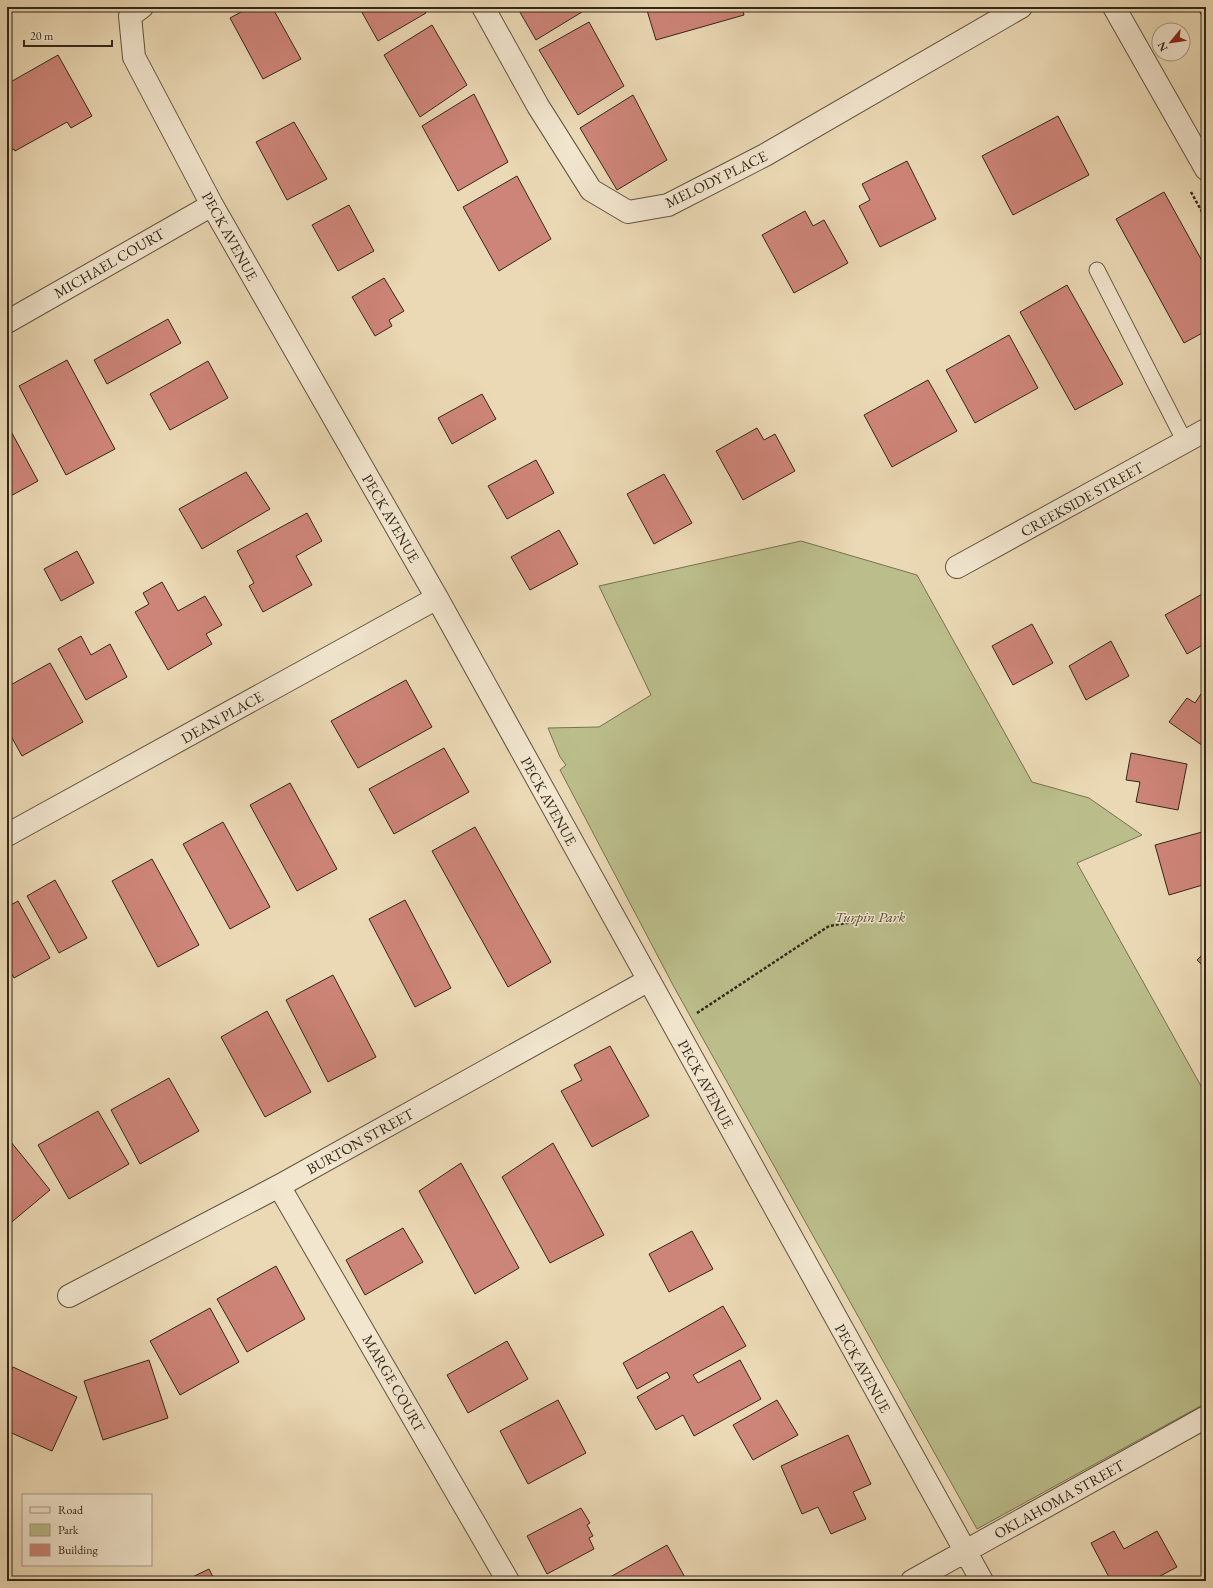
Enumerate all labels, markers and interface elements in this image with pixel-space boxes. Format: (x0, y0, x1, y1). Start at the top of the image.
scale bar (24, 22, 112, 48)
north arrow (1151, 22, 1191, 62)
text: 20 m (30, 28, 54, 44)
text: N (1154, 39, 1171, 54)
street label: MELODY PLACE (662, 146, 771, 212)
street label: PECK AVENUE (198, 188, 263, 284)
street label: MICHAEL COURT (50, 223, 168, 302)
street label: CREEKSIDE STREET (1017, 457, 1148, 541)
street label: PECK AVENUE (358, 470, 424, 566)
street label: DEAN PLACE (178, 686, 267, 747)
street label: PECK AVENUE (517, 753, 582, 849)
park label: Turpin Park (835, 907, 906, 926)
street label: PECK AVENUE (674, 1036, 739, 1132)
street label: BURTON STREET (303, 1103, 418, 1178)
street label: PECK AVENUE (831, 1320, 896, 1416)
street label: MARGE COURT (358, 1331, 430, 1436)
street label: OKLAHOMA STREET (991, 1455, 1128, 1543)
legend (22, 1494, 152, 1566)
text: Road (58, 1502, 84, 1518)
text: Park (58, 1522, 79, 1538)
text: Building (58, 1542, 99, 1558)

